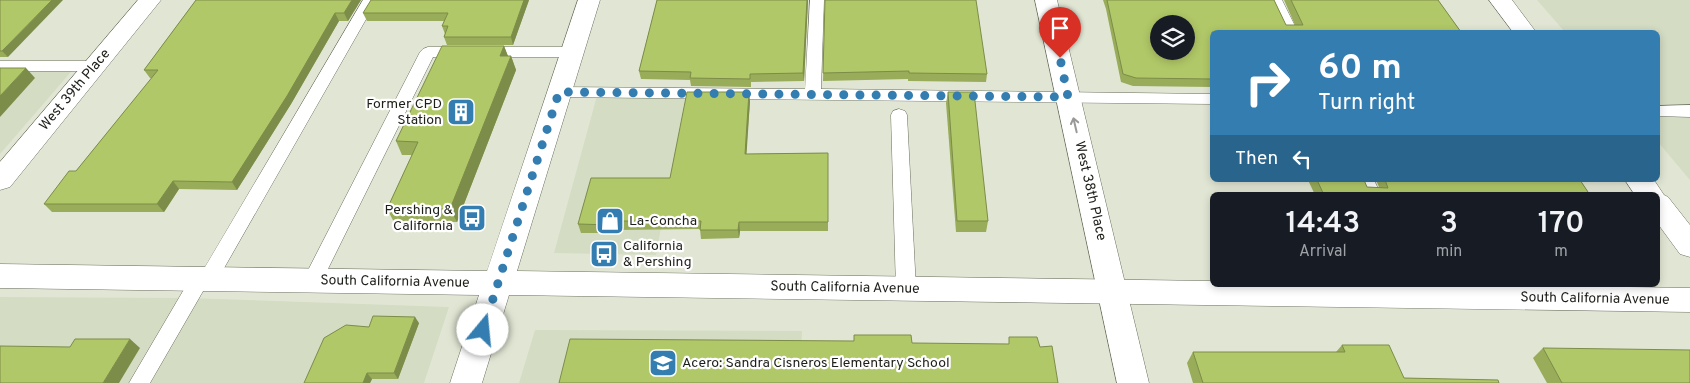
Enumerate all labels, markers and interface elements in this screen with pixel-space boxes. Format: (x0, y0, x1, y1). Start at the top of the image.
pin (1039, 7, 1081, 58)
icon: arrive (1046, 14, 1074, 42)
map controls (1150, 15, 1195, 60)
button: layers (1150, 15, 1195, 60)
street label: West 39th Place (36, 46, 114, 134)
text: 60 m (1318, 47, 1402, 91)
icon: right (1235, 50, 1300, 115)
text: Turn right (1318, 90, 1415, 117)
place label: Former CPD Station (366, 96, 442, 129)
building icon: Former CPD Station (446, 97, 476, 127)
one-way arrow (1070, 117, 1079, 133)
street label: West 38th Place (1070, 140, 1110, 242)
icon: left (1288, 145, 1316, 173)
text: Then (1235, 147, 1278, 171)
place label: Pershing & California (384, 202, 454, 235)
bus stop icon: Pershing & California (457, 203, 487, 233)
shop icon: La-Concha (595, 206, 625, 236)
text: 14:43 (1285, 206, 1360, 243)
text: 3 (1440, 206, 1458, 243)
text: 170 (1538, 206, 1585, 243)
place label: La-Concha (629, 213, 697, 230)
place label: California & Pershing (623, 238, 692, 271)
bus stop icon: California & Pershing (589, 239, 619, 269)
text: Arrival (1299, 242, 1347, 262)
text: min (1436, 242, 1462, 262)
text: m (1554, 242, 1568, 262)
street label: South California Avenue (320, 272, 470, 292)
street label: South California Avenue (770, 278, 920, 298)
street label: South California Avenue (1520, 289, 1670, 309)
position arrow (456, 303, 508, 355)
school or university icon: Acero: Sandra Cisneros Elementary School (648, 348, 678, 378)
place label: Acero: Sandra Cisneros Elementary School (682, 355, 950, 372)

